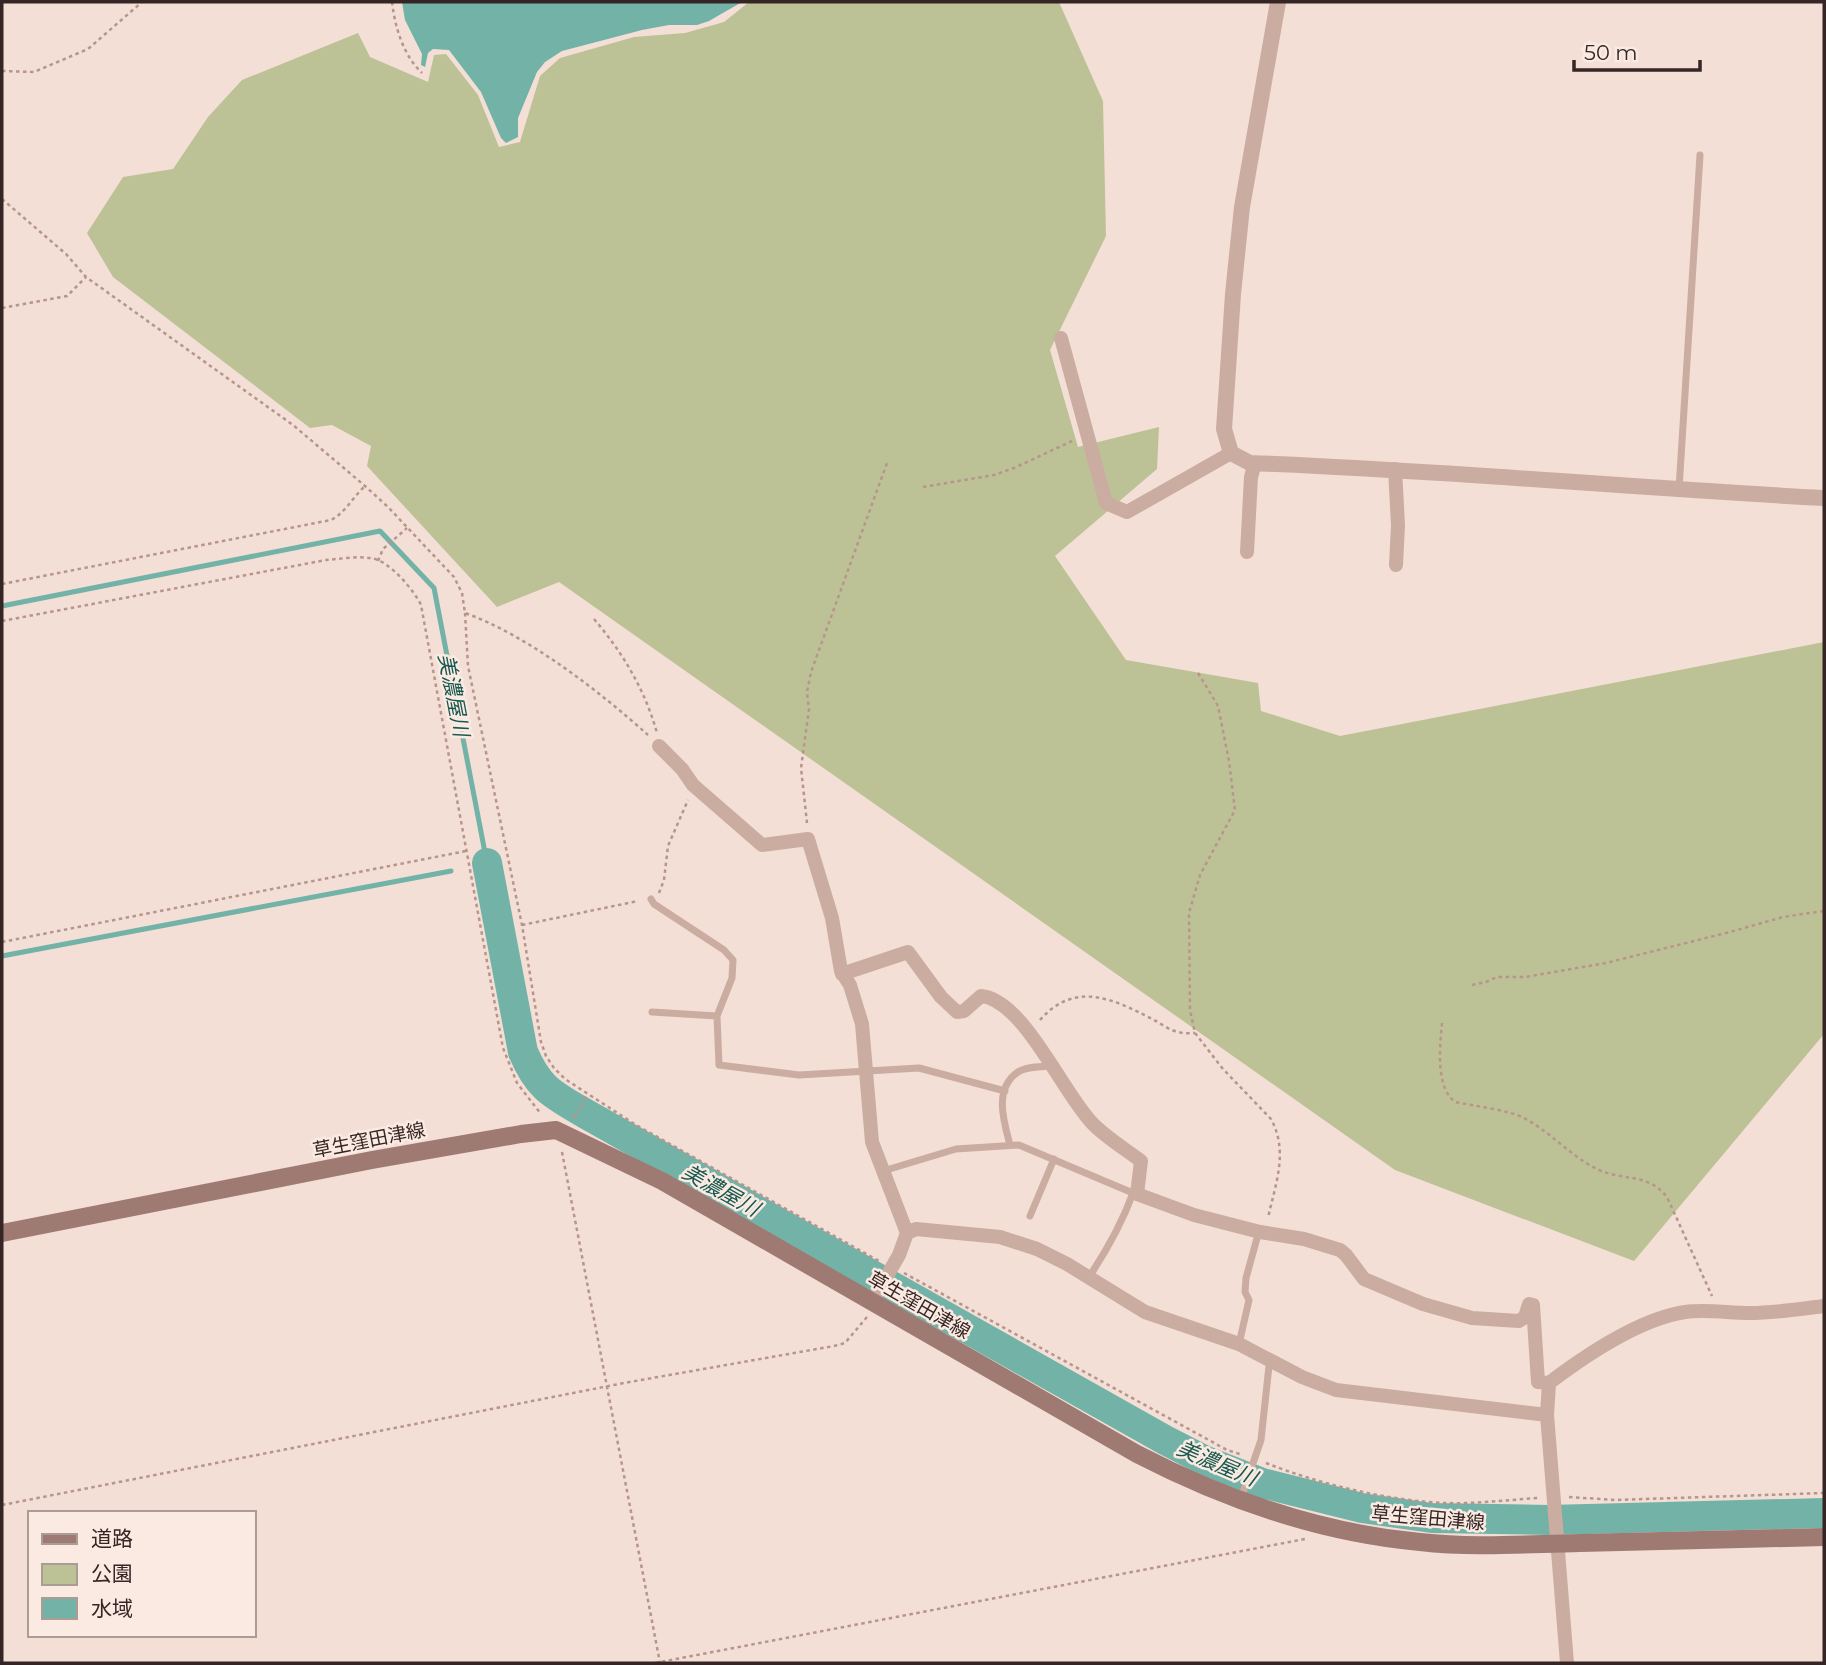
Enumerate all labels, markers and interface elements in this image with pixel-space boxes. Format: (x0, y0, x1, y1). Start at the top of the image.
scale bar (1574, 28, 1700, 72)
text: 50 m (1584, 40, 1638, 65)
water label: 美濃屋川 (434, 651, 475, 741)
street label: 草生窪田津線 (311, 1118, 427, 1162)
water label: 美濃屋川 (678, 1159, 766, 1222)
street label: 草生窪田津線 (864, 1267, 974, 1343)
water label: 美濃屋川 (1173, 1435, 1262, 1492)
street label: 草生窪田津線 (1370, 1502, 1486, 1534)
legend (28, 1511, 256, 1637)
text: 道路 (91, 1526, 133, 1551)
text: 公園 (91, 1561, 133, 1586)
text: 水域 (91, 1596, 133, 1621)

